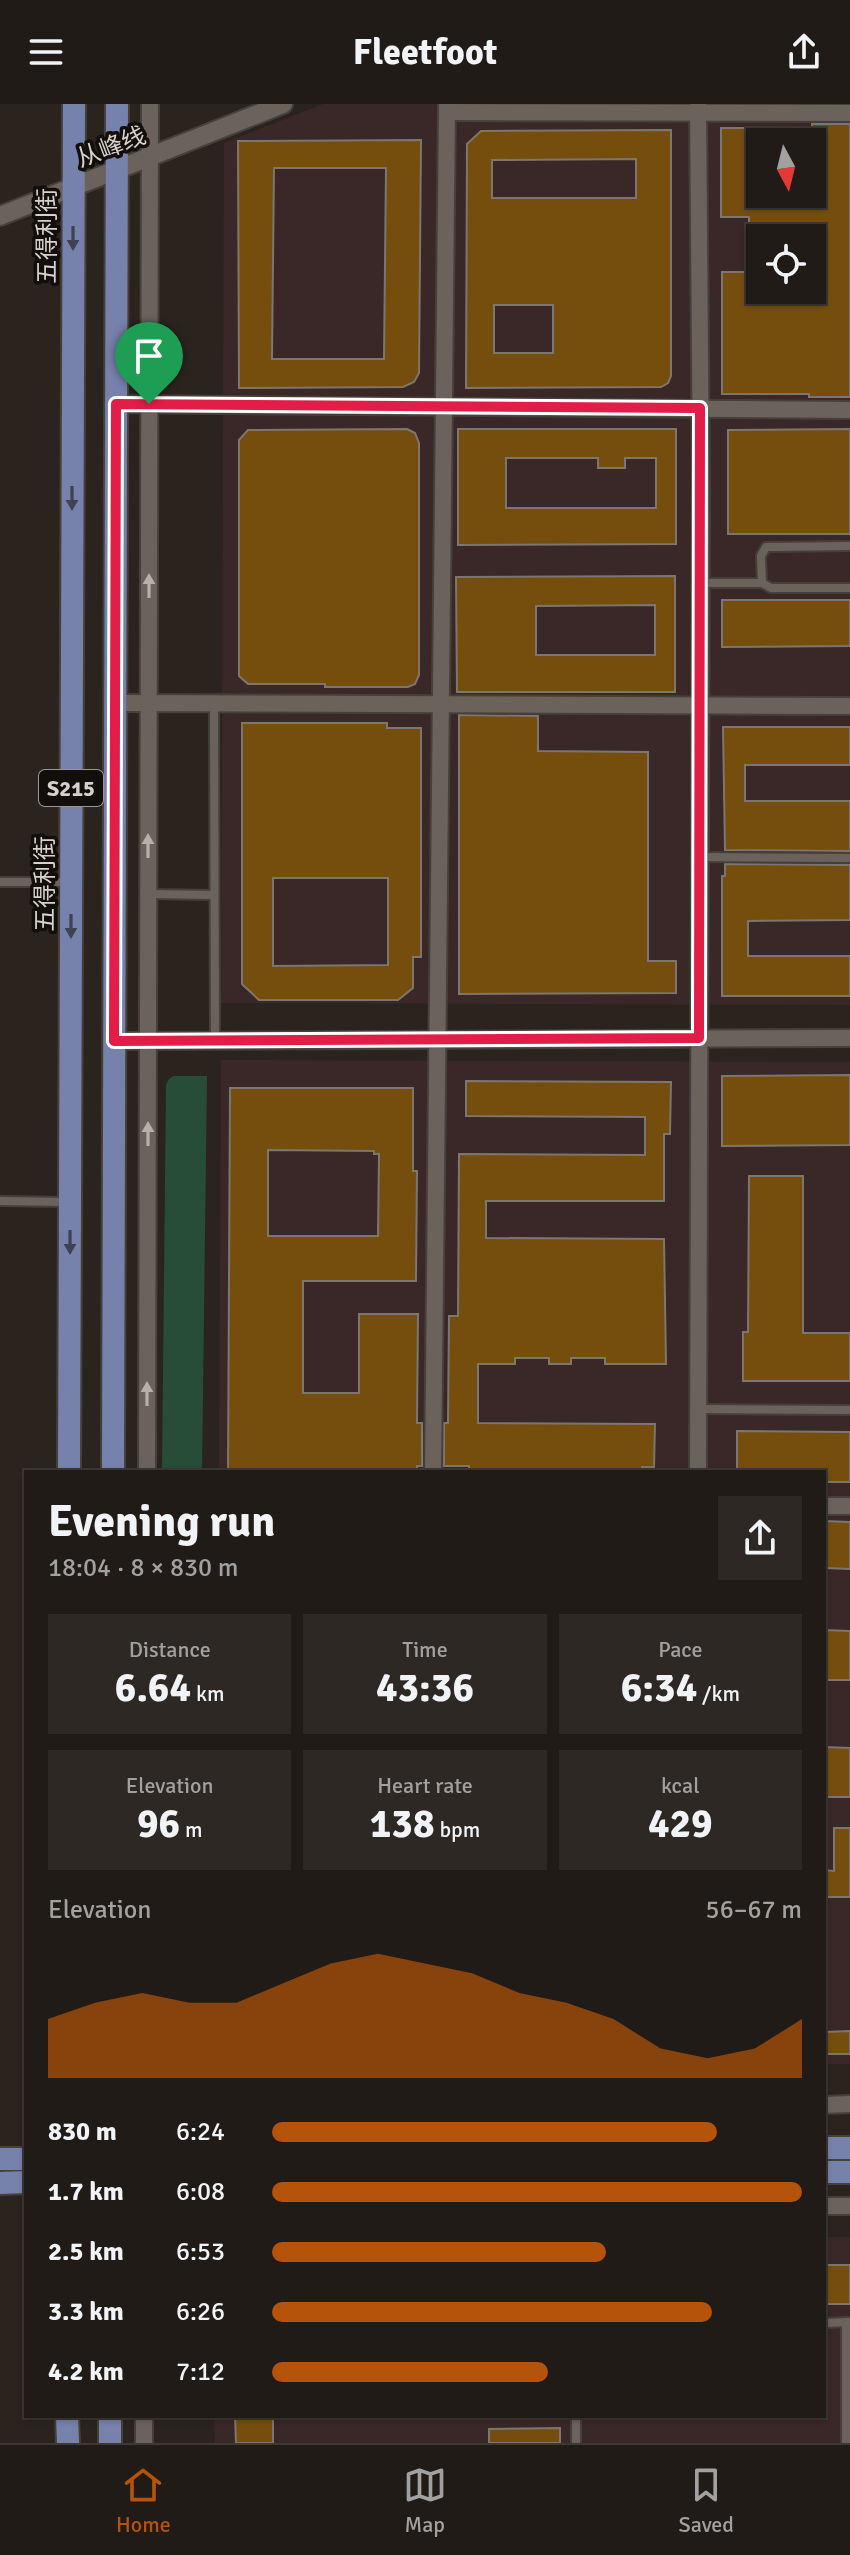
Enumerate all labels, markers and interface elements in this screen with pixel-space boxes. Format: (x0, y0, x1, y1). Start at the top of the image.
icon: menu (24, 30, 68, 74)
text: Fleetfoot (353, 30, 497, 75)
icon: share (782, 30, 826, 74)
street label: 从峰线 (72, 120, 150, 174)
north arrow (746, 128, 826, 208)
map controls (746, 128, 826, 304)
street label: 五得利街 (32, 188, 62, 284)
button: locate (746, 224, 826, 304)
one-way arrow (67, 226, 79, 251)
pin (115, 322, 183, 404)
icon: arrive (127, 334, 171, 378)
one-way arrow (66, 486, 78, 511)
one-way arrow (143, 573, 155, 598)
road number: S215 (39, 770, 103, 806)
one-way arrow (142, 833, 154, 858)
street label: 五得利街 (30, 836, 60, 932)
one-way arrow (65, 914, 77, 939)
one-way arrow (142, 1121, 154, 1146)
one-way arrow (64, 1230, 76, 1255)
one-way arrow (141, 1381, 153, 1406)
text: Evening run (48, 1495, 275, 1549)
button: share (718, 1496, 802, 1580)
text: 18:04 · 8 × 830 m (48, 1552, 239, 1584)
text: Distance (129, 1636, 211, 1663)
text: Time (402, 1636, 448, 1663)
text: Pace (658, 1636, 702, 1663)
text: 6.64 (115, 1663, 191, 1713)
text: 43:36 (376, 1663, 474, 1713)
text: 6:34 (621, 1663, 697, 1713)
text: km (191, 1680, 225, 1707)
text: /km (697, 1680, 740, 1707)
text: Elevation (126, 1772, 213, 1799)
text: Heart rate (377, 1772, 473, 1799)
text: kcal (661, 1772, 700, 1799)
text: 96 (137, 1799, 180, 1849)
text: 138 (370, 1799, 435, 1849)
text: 429 (648, 1799, 713, 1849)
text: m (180, 1816, 202, 1843)
text: bpm (435, 1816, 480, 1843)
text: Elevation (48, 1894, 152, 1926)
text: 56–67 m (706, 1894, 802, 1926)
text: 830 m (48, 2116, 117, 2148)
text: 6:24 (176, 2116, 225, 2148)
text: 1.7 km (48, 2176, 124, 2208)
text: 6:08 (176, 2176, 225, 2208)
text: 2.5 km (48, 2236, 124, 2268)
text: 6:53 (176, 2236, 225, 2268)
text: 3.3 km (48, 2296, 124, 2328)
text: 6:26 (176, 2296, 225, 2328)
text: 4.2 km (48, 2356, 124, 2388)
text: 7:12 (176, 2356, 225, 2388)
tab: Home (116, 2463, 171, 2538)
tab: Map (403, 2463, 447, 2538)
tab: Saved (679, 2463, 734, 2538)

